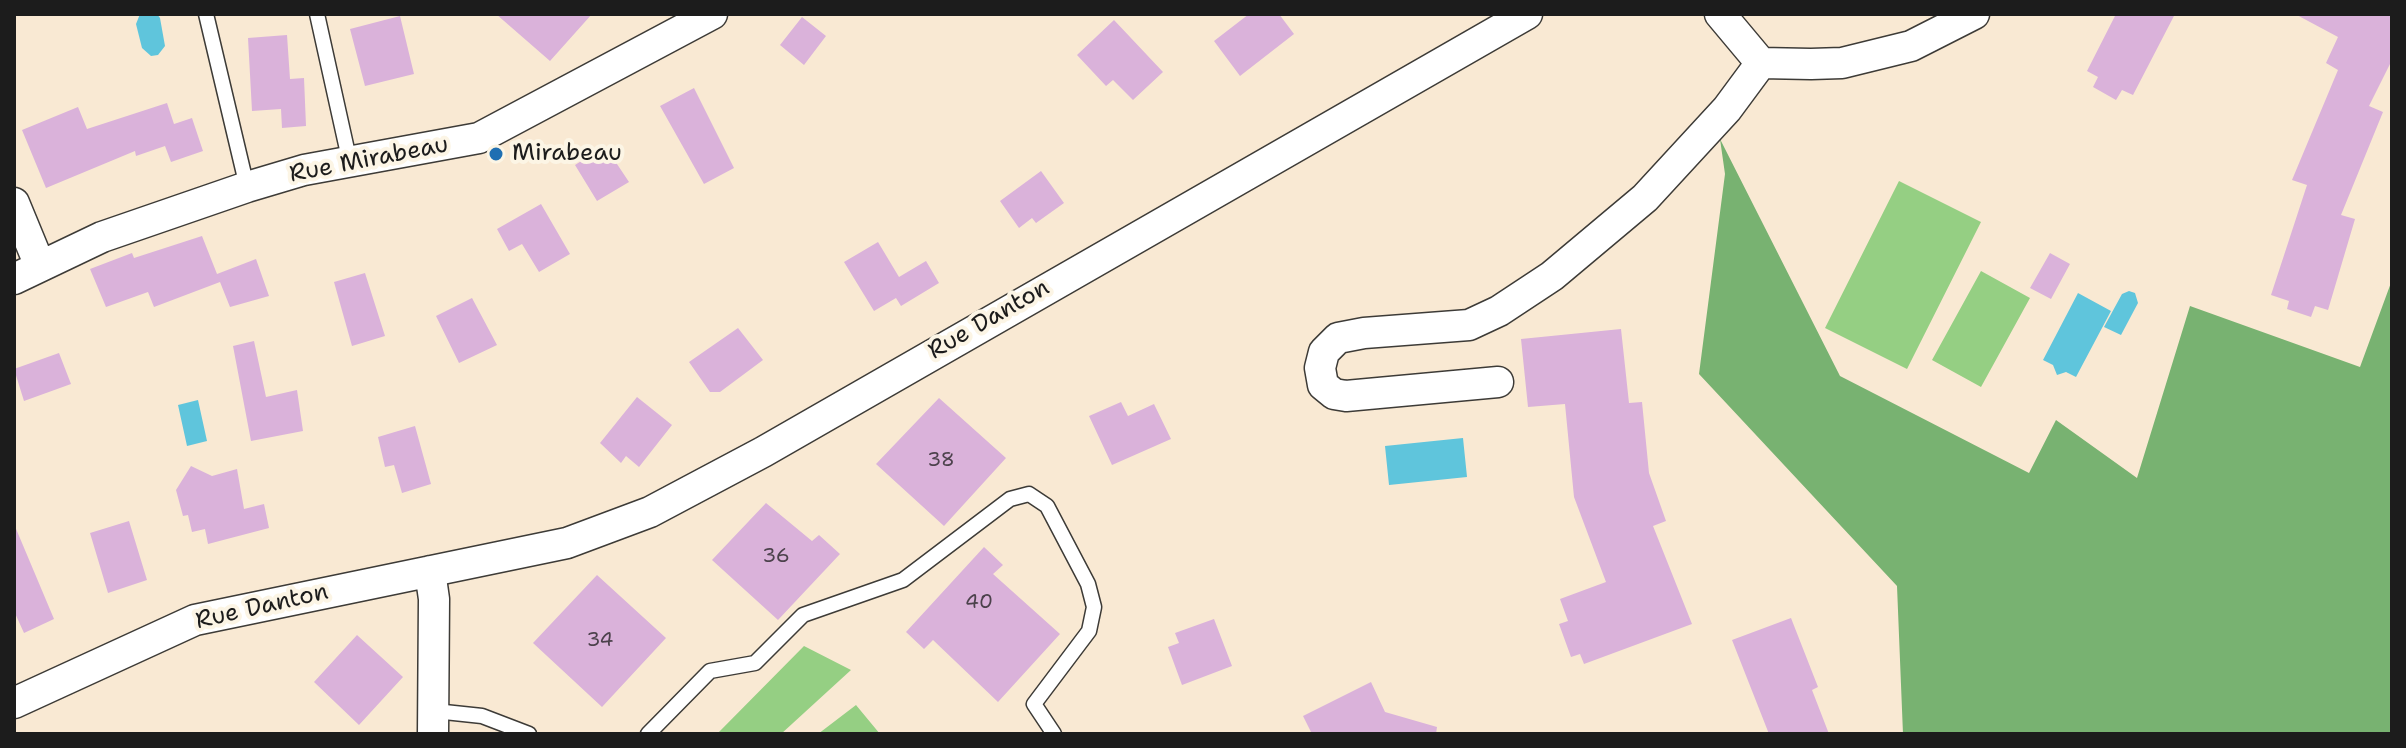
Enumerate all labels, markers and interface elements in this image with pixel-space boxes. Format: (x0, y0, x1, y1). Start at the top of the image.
street label: Rue Mirabeau (287, 130, 451, 190)
place label: Mirabeau (512, 140, 622, 168)
marker: Mirabeau (487, 145, 505, 163)
street label: Rue Danton (923, 274, 1055, 366)
house number: 38 (927, 449, 955, 473)
house number: 36 (762, 545, 790, 569)
street label: Rue Danton (193, 578, 331, 636)
house number: 40 (965, 591, 993, 615)
house number: 34 (586, 629, 614, 653)

